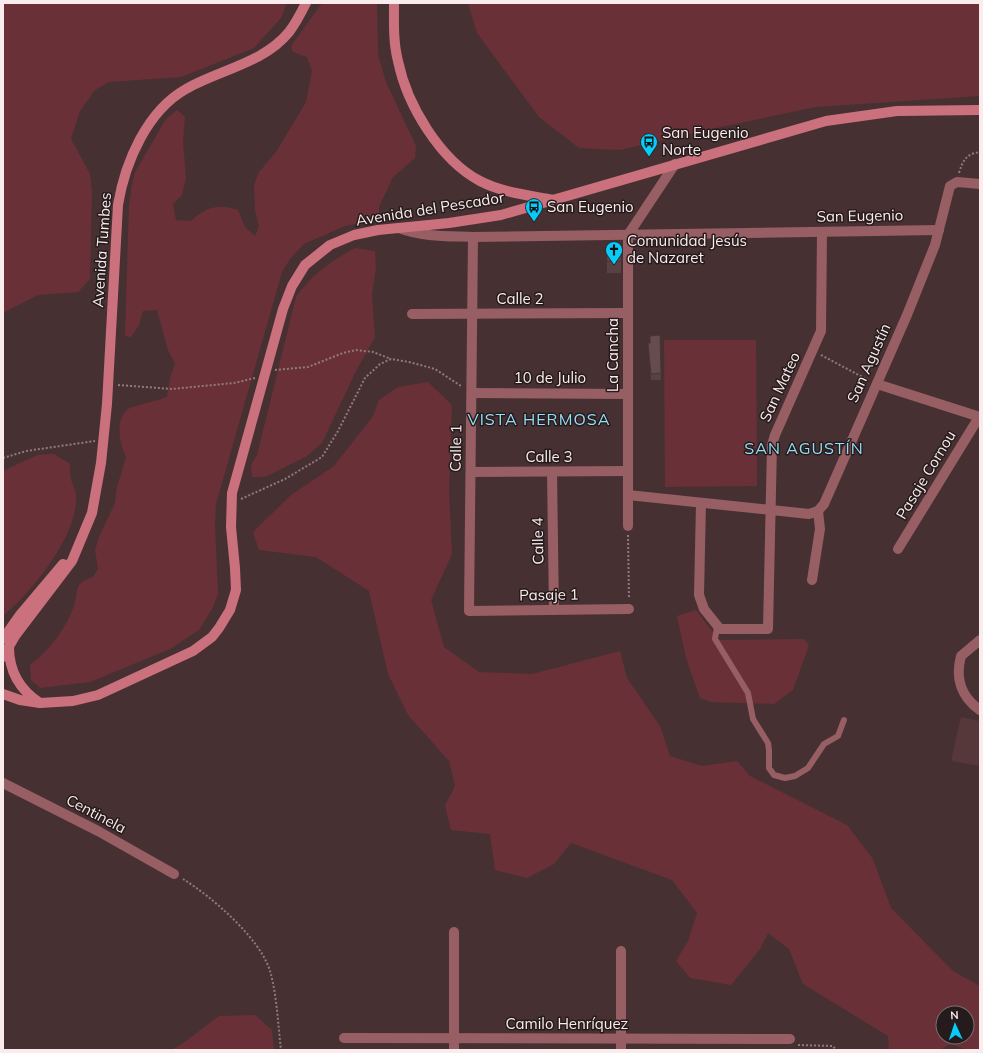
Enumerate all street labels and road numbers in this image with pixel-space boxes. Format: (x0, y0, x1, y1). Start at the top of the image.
street label: Avenida del Pescador (354, 187, 506, 230)
street label: Avenida Tumbes (88, 192, 115, 308)
street label: San Eugenio (817, 205, 903, 226)
street label: Calle 2 (496, 289, 544, 308)
street label: La Cancha (603, 318, 622, 392)
street label: San Agustín (843, 320, 894, 405)
street label: San Mateo (755, 349, 804, 425)
street label: 10 de Julio (514, 368, 586, 387)
street label: Calle 1 (446, 424, 465, 472)
street label: Pasaje Cornou (892, 427, 960, 523)
street label: Calle 3 (525, 447, 573, 466)
street label: Calle 4 (528, 517, 547, 565)
street label: Pasaje 1 (519, 584, 579, 605)
street label: Centinela (63, 790, 129, 837)
street label: Camilo Henríquez (506, 1014, 629, 1033)

